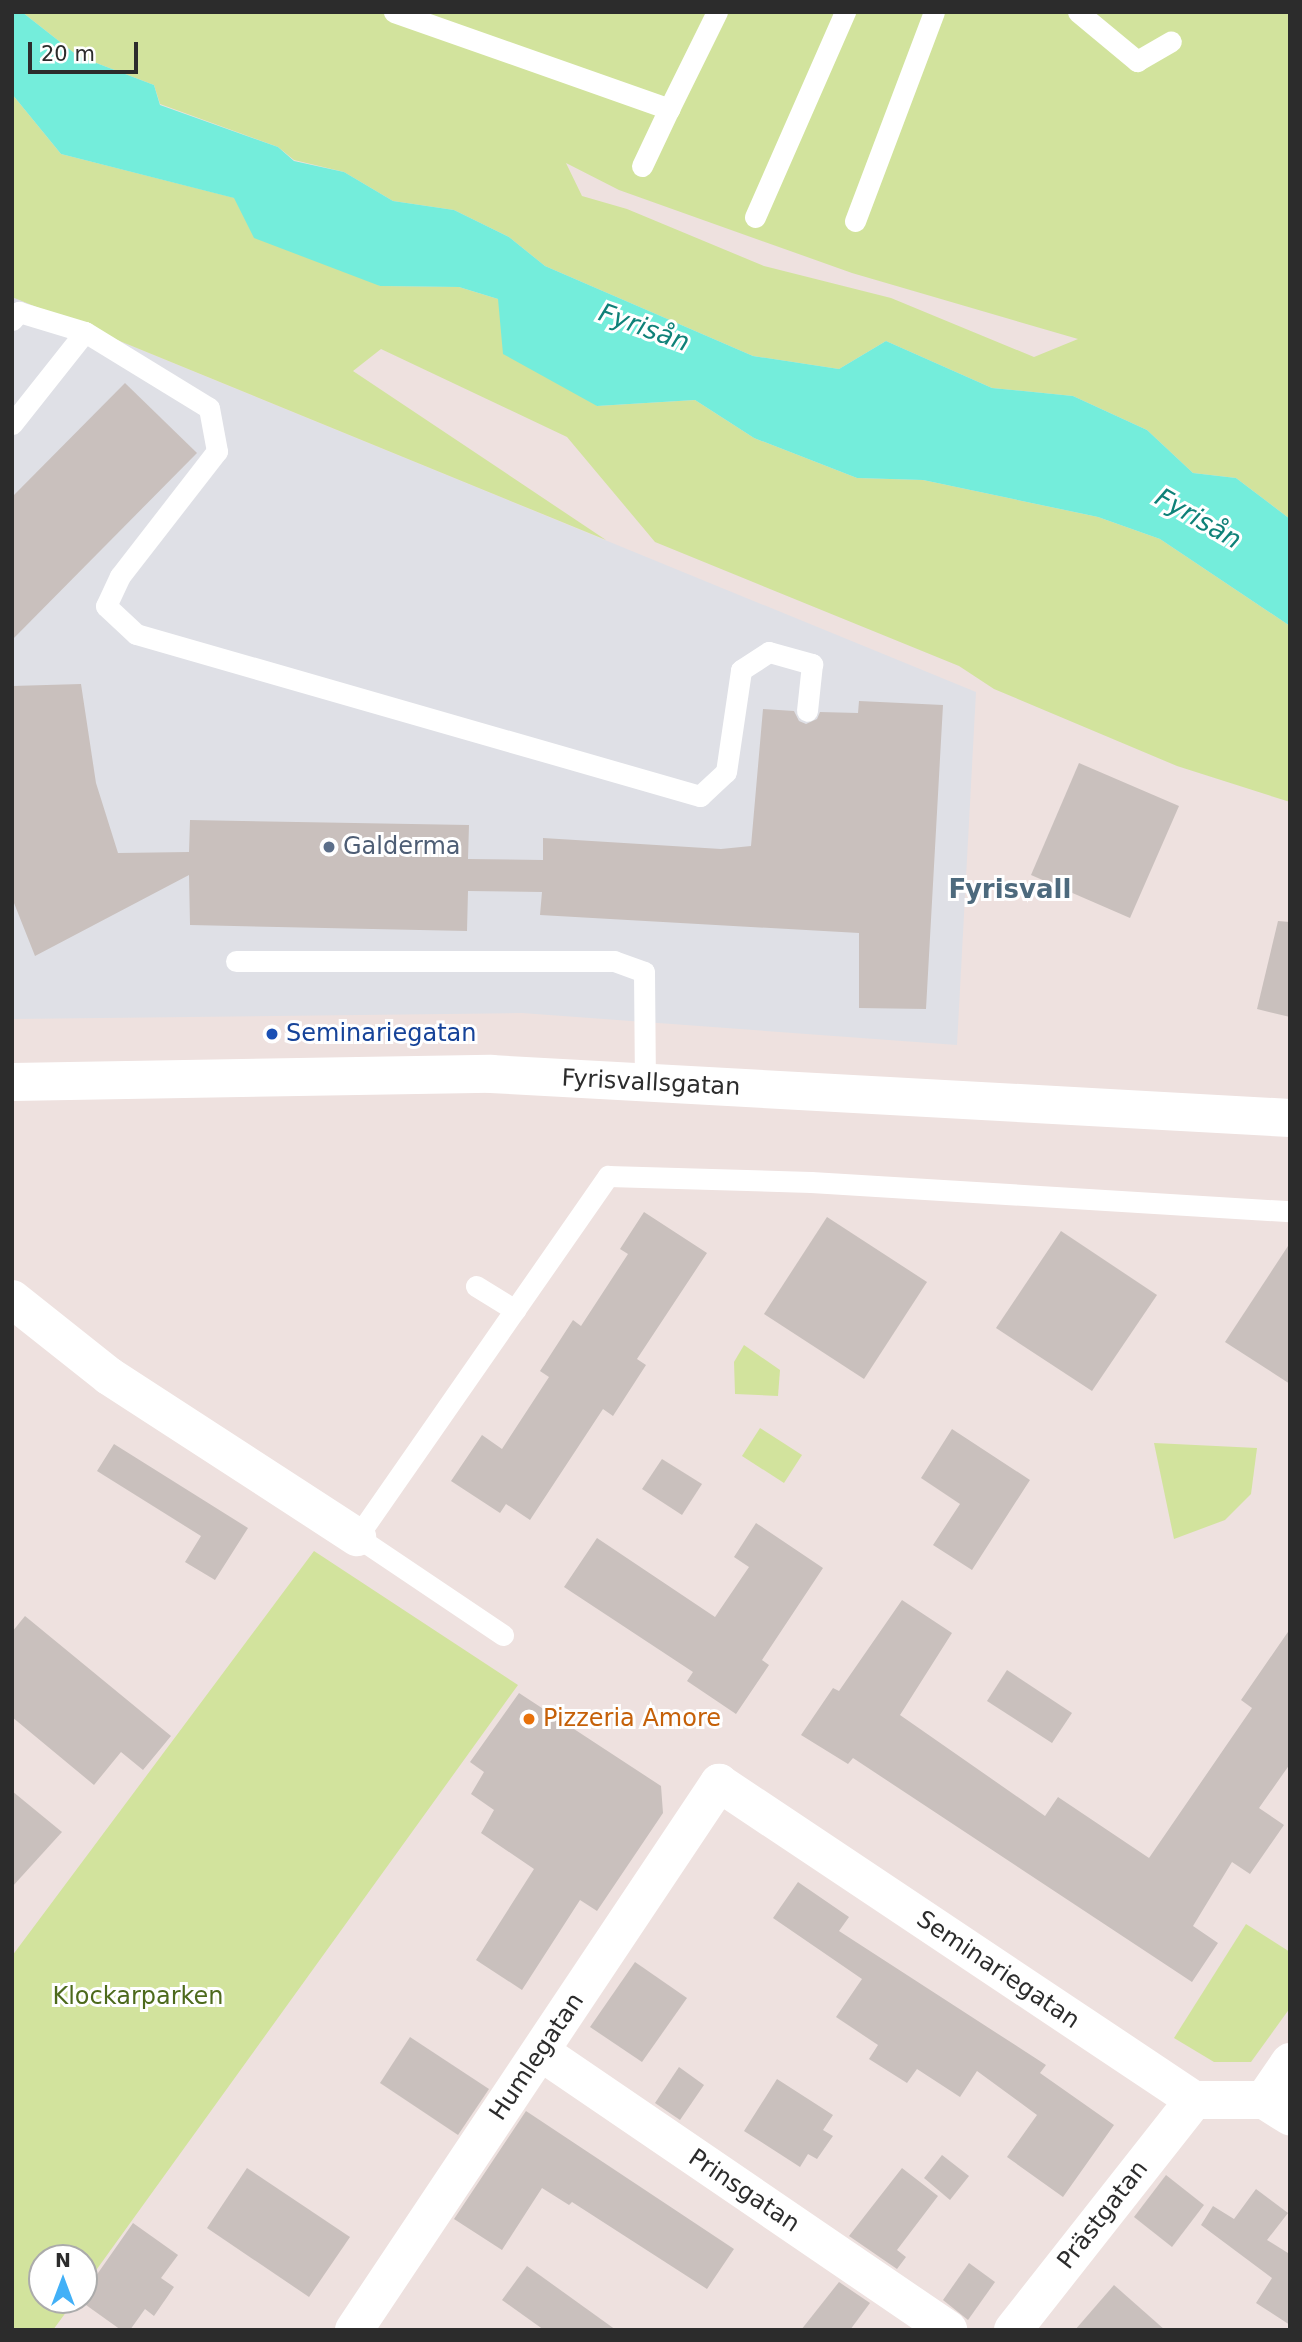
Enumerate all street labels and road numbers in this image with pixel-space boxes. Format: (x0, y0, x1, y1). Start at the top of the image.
street label: Fyrisvallsgatan (561, 1064, 741, 1102)
street label: Seminariegatan (911, 1905, 1085, 2035)
street label: Humlegatan (484, 1988, 590, 2126)
street label: Prinsgatan (683, 2143, 805, 2239)
street label: Prästgatan (1052, 2155, 1154, 2275)

